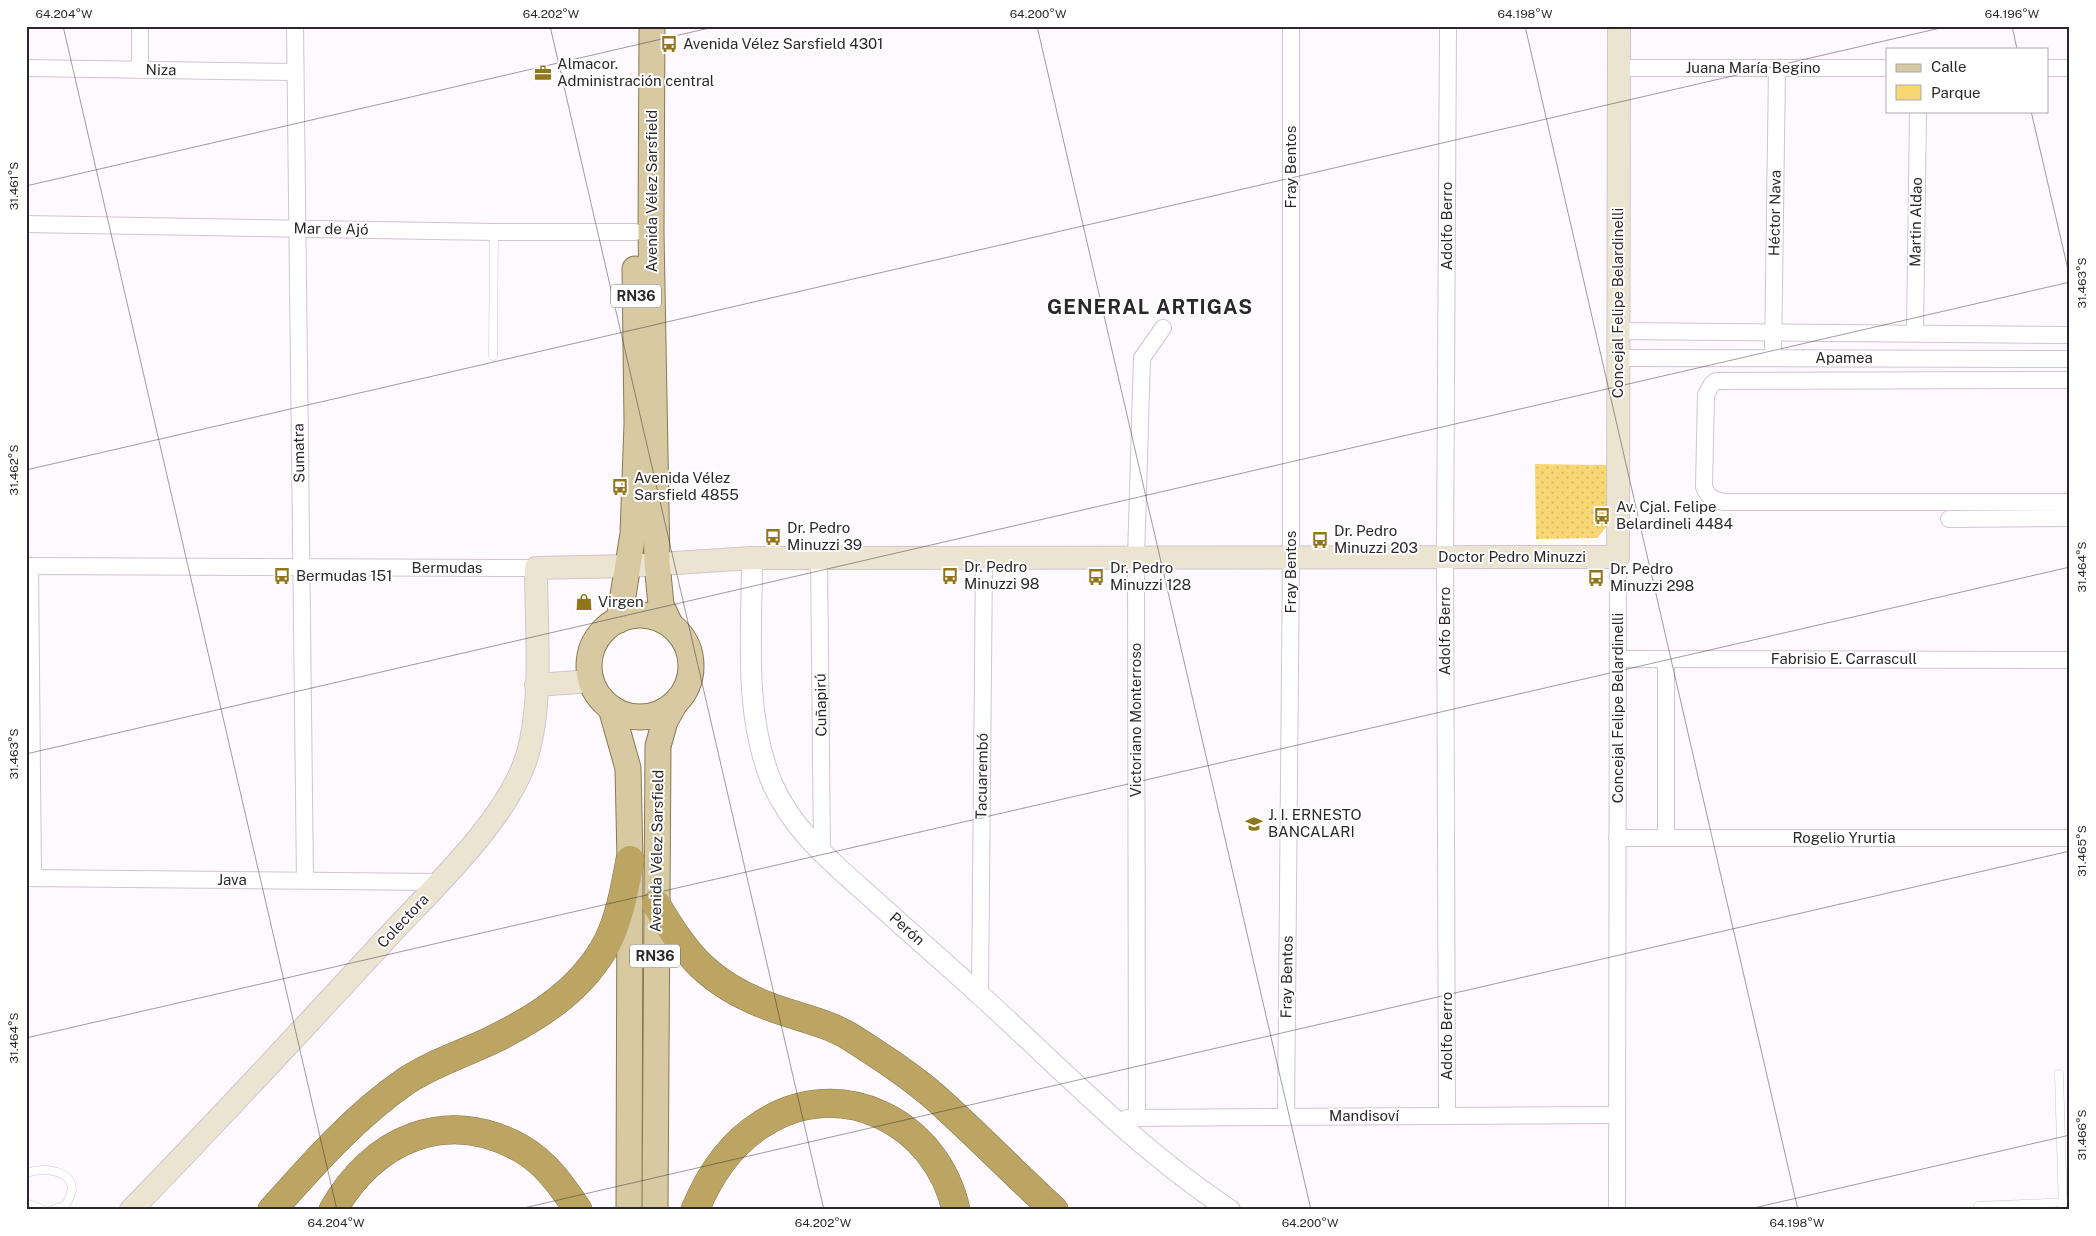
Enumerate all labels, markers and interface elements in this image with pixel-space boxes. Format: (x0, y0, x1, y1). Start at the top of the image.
text: 64.204°W (36, 7, 93, 21)
text: 64.202°W (523, 7, 580, 21)
text: 64.200°W (1010, 7, 1067, 21)
text: 64.198°W (1498, 7, 1553, 21)
text: 64.196°W (1985, 7, 2040, 21)
bus stop icon: Avenida Vélez Sarsfield 4301 (659, 34, 679, 54)
place label: Avenida Vélez Sarsfield 4301 (683, 35, 883, 52)
legend (1886, 48, 2048, 112)
place label: Almacor. Administración central (557, 55, 714, 89)
text: Calle (1931, 58, 1967, 75)
street label: Juana María Begino (1685, 59, 1821, 76)
street label: Niza (146, 61, 176, 78)
office icon: Almacor. Administración central (533, 63, 553, 83)
text: Parque (1931, 84, 1981, 101)
street label: Avenida Vélez Sarsfield (643, 110, 660, 272)
street label: Fray Bentos (1282, 126, 1299, 208)
text: 31.461°S (7, 162, 21, 210)
street label: Héctor Nava (1765, 170, 1784, 256)
street label: Martin Aldao (1906, 177, 1925, 267)
street label: Adolfo Berro (1438, 182, 1455, 270)
street label: Concejal Felipe Belardinelli (1609, 208, 1626, 398)
street label: Mar de Ajó (293, 219, 369, 238)
text: 31.463°S (2075, 257, 2089, 309)
road number: RN36 (611, 284, 661, 308)
district label: GENERAL ARTIGAS (1047, 295, 1253, 319)
street label: Apamea (1815, 349, 1873, 366)
street label: Sumatra (289, 423, 308, 483)
text: 31.462°S (7, 445, 21, 495)
place label: Avenida Vélez Sarsfield 4855 (634, 469, 739, 503)
bus stop icon: Avenida Vélez Sarsfield 4855 (610, 477, 630, 497)
place label: Av. Cjal. Felipe Belardineli 4484 (1616, 498, 1733, 532)
bus stop icon: Av. Cjal. Felipe Belardineli 4484 (1592, 506, 1612, 526)
place label: Dr. Pedro Minuzzi 39 (787, 519, 862, 553)
place label: Dr. Pedro Minuzzi 203 (1334, 522, 1418, 556)
bus stop icon: Dr. Pedro Minuzzi 39 (763, 527, 783, 547)
bus stop icon: Dr. Pedro Minuzzi 203 (1310, 530, 1330, 550)
street label: Fray Bentos (1282, 531, 1299, 613)
text: 31.464°S (2075, 541, 2089, 593)
street label: Doctor Pedro Minuzzi (1438, 548, 1586, 565)
place label: Dr. Pedro Minuzzi 98 (964, 558, 1039, 592)
street label: Bermudas (412, 559, 482, 576)
place label: Dr. Pedro Minuzzi 128 (1110, 559, 1191, 593)
place label: Dr. Pedro Minuzzi 298 (1610, 560, 1694, 594)
bus stop icon: Bermudas 151 (272, 566, 292, 586)
bus stop icon: Dr. Pedro Minuzzi 98 (940, 566, 960, 586)
place label: Bermudas 151 (296, 567, 392, 584)
bus stop icon: Dr. Pedro Minuzzi 128 (1086, 567, 1106, 587)
bus stop icon: Dr. Pedro Minuzzi 298 (1586, 568, 1606, 588)
street label: Adolfo Berro (1436, 587, 1453, 675)
shop icon: Virgen (574, 592, 594, 612)
place label: Virgen (598, 593, 644, 610)
street label: Concejal Felipe Belardinelli (1609, 613, 1626, 803)
street label: Victoriano Monterroso (1127, 643, 1144, 797)
street label: Fabrisio E. Carrascull (1771, 650, 1917, 667)
street label: Cuñapirú (811, 673, 830, 737)
text: 31.463°S (7, 728, 21, 780)
street label: Tacuarembó (972, 733, 991, 819)
street label: Avenida Vélez Sarsfield (647, 770, 666, 932)
place label: J. I. ERNESTO BANCALARI (1268, 806, 1362, 840)
school or university icon: J. I. ERNESTO BANCALARI (1244, 814, 1264, 834)
text: 31.465°S (2075, 825, 2089, 877)
street label: Rogelio Yrurtia (1792, 829, 1896, 846)
street label: Java (217, 871, 247, 888)
street label: Colectora (373, 890, 432, 951)
street label: Perón (886, 909, 928, 949)
street label: Fray Bentos (1277, 935, 1296, 1019)
road number: RN36 (630, 944, 680, 968)
street label: Adolfo Berro (1438, 992, 1455, 1080)
text: 31.464°S (7, 1012, 21, 1064)
street label: Mandisoví (1329, 1107, 1399, 1124)
text: 31.466°S (2075, 1109, 2089, 1161)
text: 64.204°W (308, 1216, 365, 1230)
text: 64.202°W (795, 1216, 852, 1230)
text: 64.200°W (1282, 1216, 1339, 1230)
text: 64.198°W (1770, 1216, 1825, 1230)

